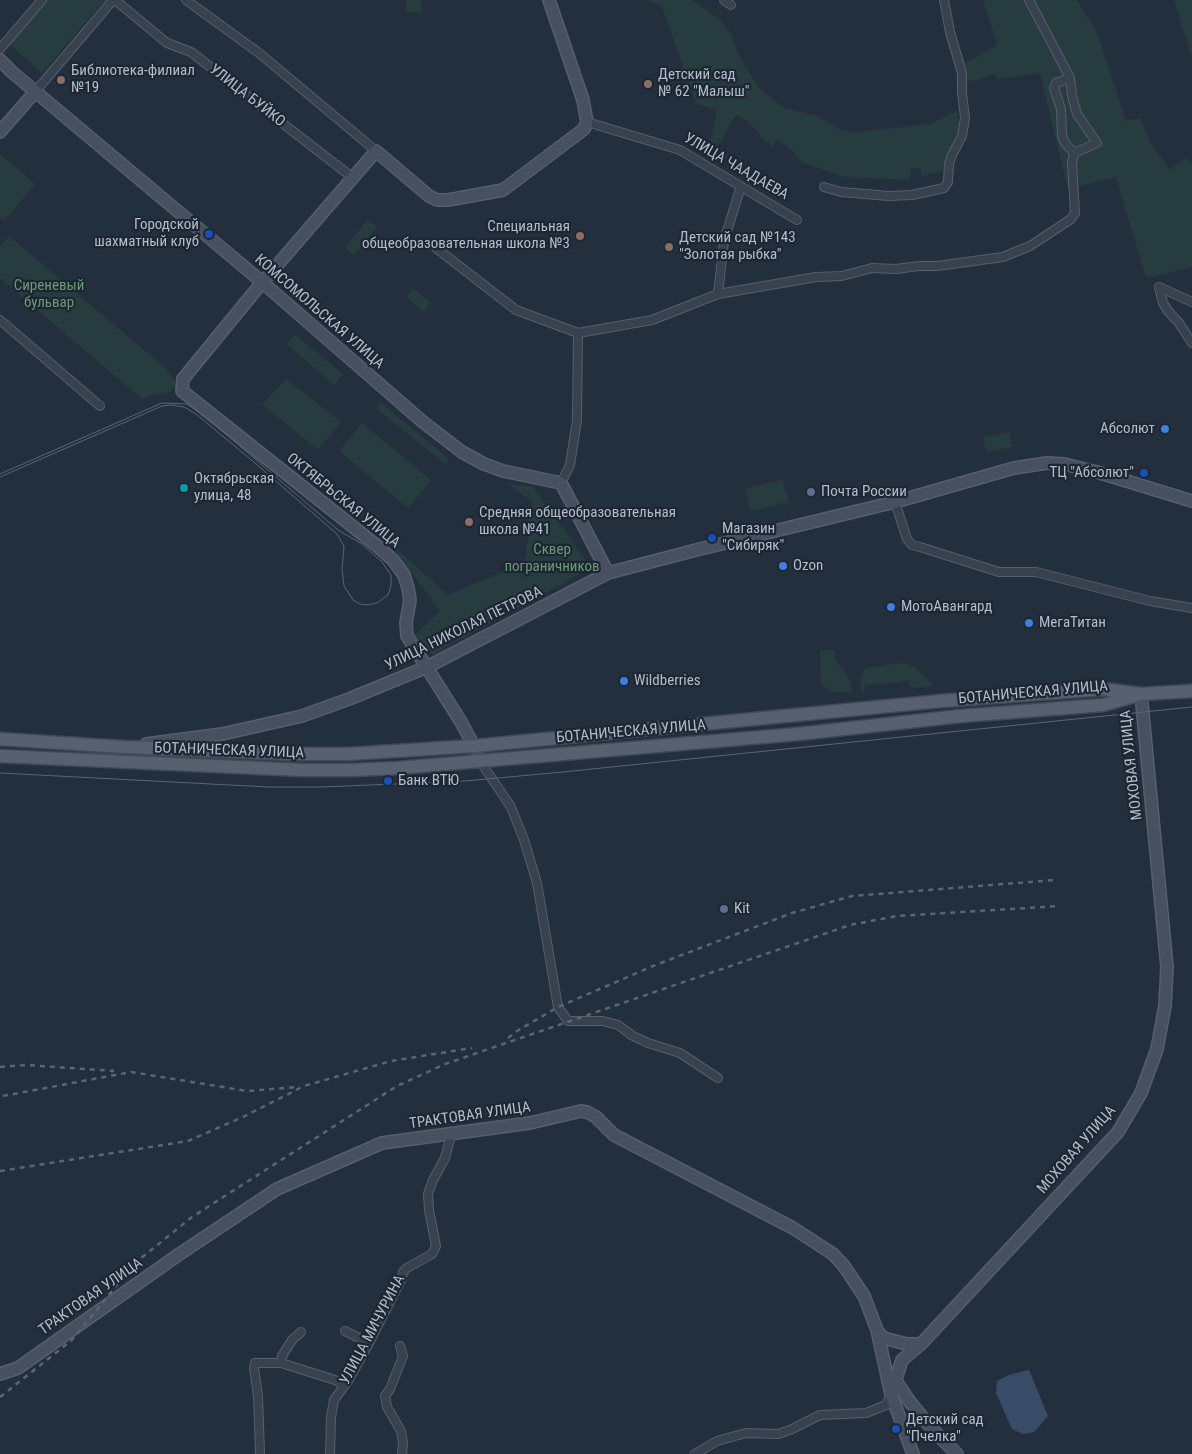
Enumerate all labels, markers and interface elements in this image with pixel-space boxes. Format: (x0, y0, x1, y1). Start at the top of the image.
street label: УЛИЦА БУЙКО (206, 61, 288, 131)
place label: Библиотека-филиал №19 (71, 62, 195, 97)
place label: Детский сад № 62 "Малыш" (658, 66, 750, 101)
marker: Библиотека-филиал №19 (55, 74, 67, 86)
marker: Детский сад № 62 "Малыш" (642, 78, 654, 90)
street label: УЛИЦА ЧААДАЕВА (681, 130, 791, 204)
place label: Городской шахматный клуб (94, 216, 199, 251)
place label: Специальная общеобразовательная школа №3 (362, 218, 570, 253)
marker: Городской шахматный клуб (203, 228, 215, 240)
place label: Детский сад №143 "Золотая рыбка" (679, 229, 796, 264)
marker: Специальная общеобразовательная школа №3 (574, 230, 586, 242)
marker: Детский сад №143 "Золотая рыбка" (663, 241, 675, 253)
street label: КОМСОМОЛЬСКАЯ УЛИЦА (251, 251, 387, 373)
park label: Сиреневый бульвар (14, 277, 84, 312)
place label: Абсолют (1100, 420, 1155, 438)
marker: Абсолют (1159, 423, 1171, 435)
street label: ОКТЯБРЬСКАЯ УЛИЦА (283, 450, 403, 552)
place label: ТЦ "Абсолют" (1049, 464, 1134, 482)
marker: ТЦ "Абсолют" (1138, 467, 1150, 479)
place label: Октябрьская улица, 48 (194, 470, 274, 505)
marker: Октябрьская улица, 48 (178, 482, 190, 494)
place label: Почта России (821, 483, 907, 501)
marker: Почта России (805, 486, 817, 498)
place label: Средняя общеобразовательная школа №41 (479, 504, 676, 539)
marker: Средняя общеобразовательная школа №41 (463, 516, 475, 528)
place label: Магазин "Сибиряк" (722, 520, 784, 555)
marker: Магазин "Сибиряк" (706, 532, 718, 544)
park label: Сквер пограничников (504, 541, 600, 576)
place label: Ozon (793, 557, 823, 575)
marker: Ozon (777, 560, 789, 572)
street label: УЛИЦА НИКОЛАЯ ПЕТРОВА (383, 583, 545, 675)
place label: МотоАвангард (901, 598, 992, 616)
marker: МотоАвангард (885, 601, 897, 613)
place label: МегаТитан (1039, 614, 1106, 632)
marker: МегаТитан (1023, 617, 1035, 629)
place label: Wildberries (634, 672, 701, 690)
marker: Wildberries (618, 675, 630, 687)
street label: БОТАНИЧЕСКАЯ УЛИЦА (958, 677, 1108, 709)
street label: МОХОВАЯ УЛИЦА (1117, 709, 1147, 821)
street label: БОТАНИЧЕСКАЯ УЛИЦА (556, 716, 706, 748)
street label: БОТАНИЧЕСКАЯ УЛИЦА (154, 739, 304, 763)
place label: Банк ВТЮ (398, 772, 459, 790)
marker: Банк ВТЮ (382, 775, 394, 787)
place label: Kit (734, 900, 750, 918)
marker: Kit (718, 903, 730, 915)
street label: ТРАКТОВАЯ УЛИЦА (408, 1099, 532, 1133)
street label: МОХОВАЯ УЛИЦА (1034, 1102, 1120, 1198)
street label: ТРАКТОВАЯ УЛИЦА (36, 1255, 146, 1339)
street label: УЛИЦА МИЧУРИНА (337, 1272, 409, 1388)
place label: Детский сад "Пчелка" (906, 1411, 984, 1446)
marker: Детский сад "Пчелка" (890, 1423, 902, 1435)

